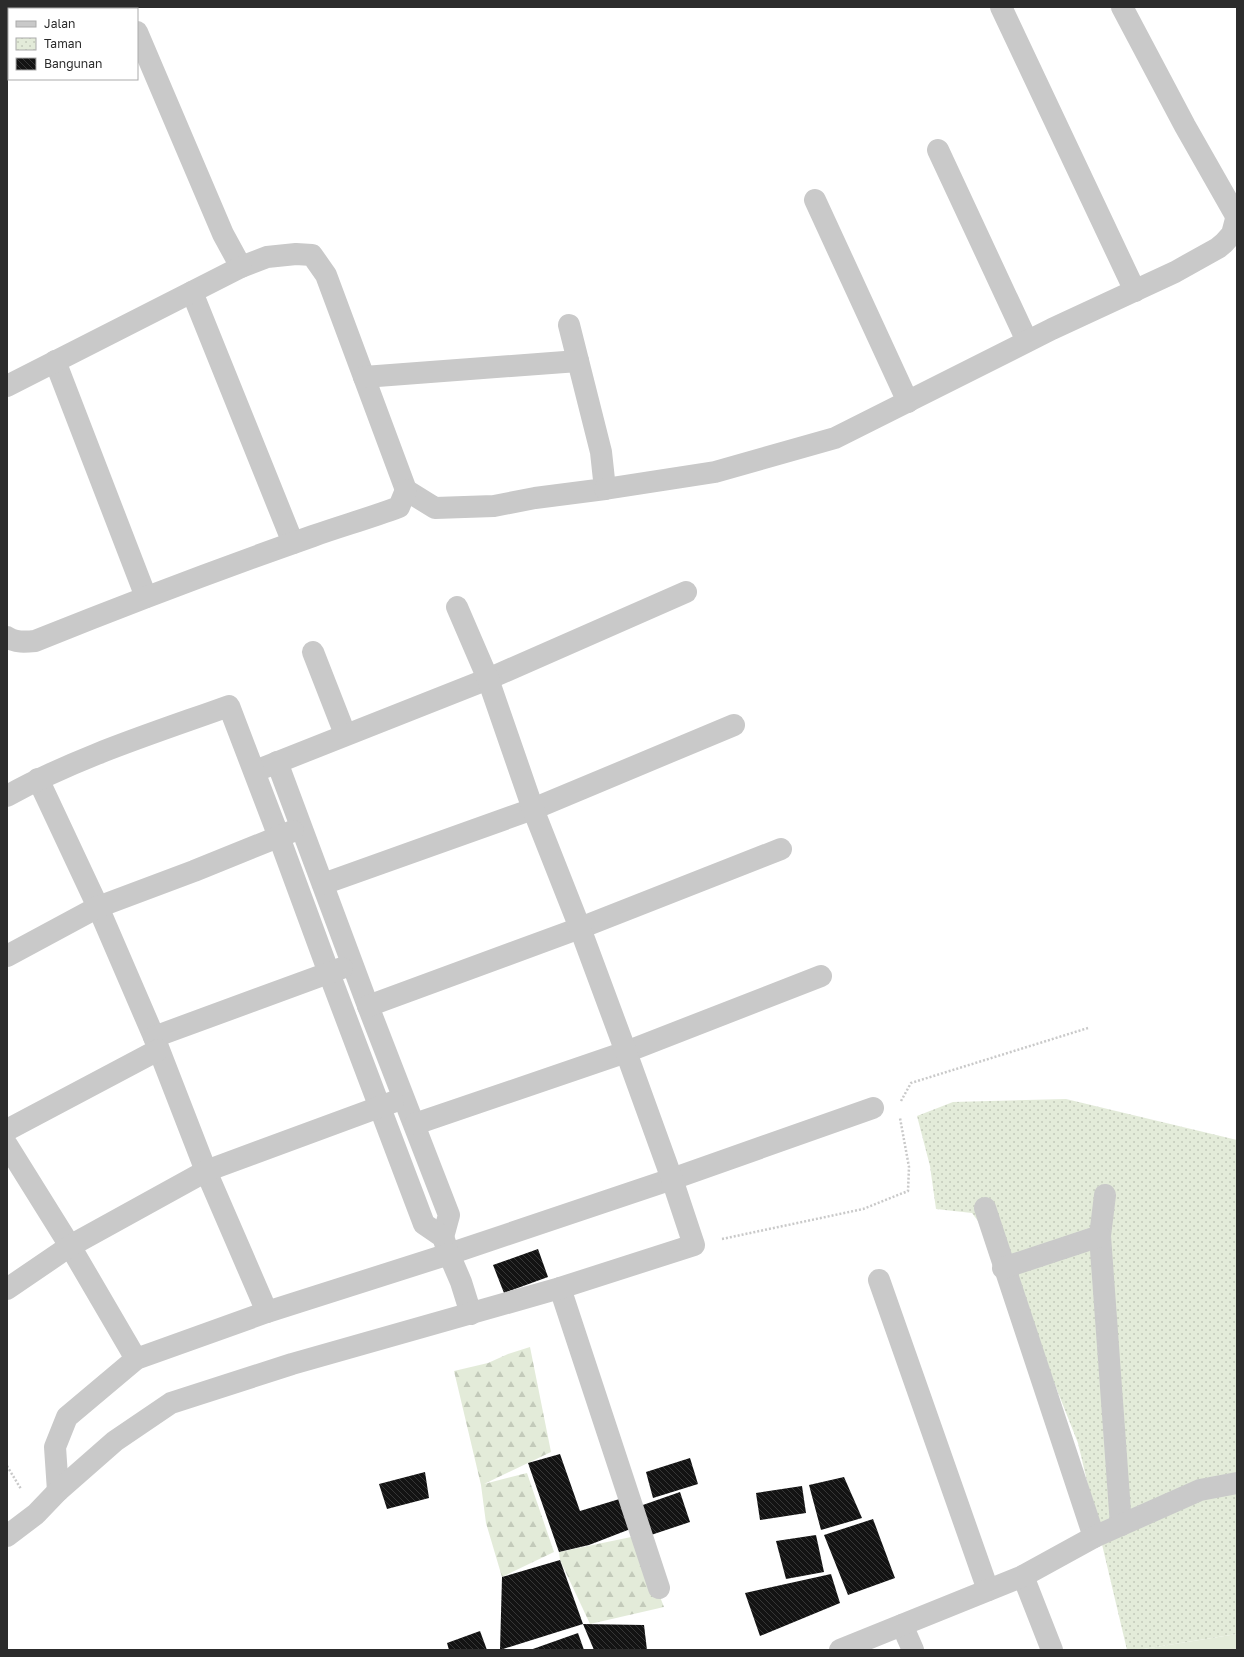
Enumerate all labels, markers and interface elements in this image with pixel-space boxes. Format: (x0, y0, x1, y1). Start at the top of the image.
legend (8, 8, 138, 80)
text: Jalan (44, 16, 75, 31)
text: Taman (44, 36, 82, 51)
text: Bangunan (44, 56, 102, 71)

